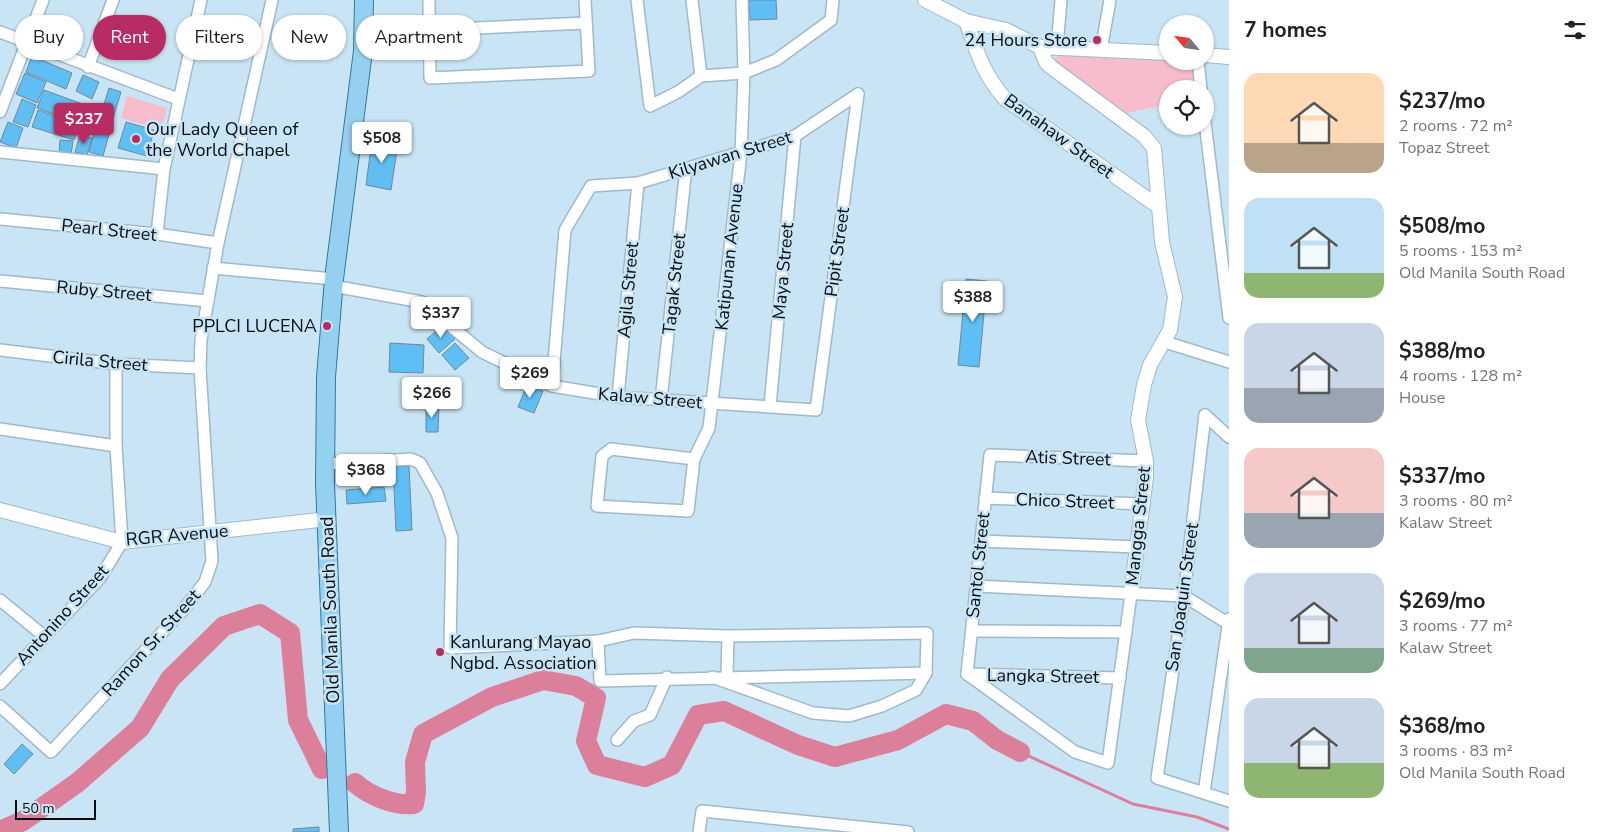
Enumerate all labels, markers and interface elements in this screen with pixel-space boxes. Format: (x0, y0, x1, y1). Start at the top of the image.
chip: Buy (15, 15, 83, 60)
chip: Rent (93, 15, 166, 60)
chip: Filters (176, 15, 262, 60)
chip: New (272, 15, 346, 60)
chip: Apartment (356, 15, 480, 60)
north arrow (1159, 15, 1214, 70)
map controls (1159, 15, 1214, 135)
text: 7 homes (1244, 16, 1327, 44)
icon: filters (1561, 16, 1589, 44)
place label: 24 Hours Store (964, 28, 1087, 52)
marker: 24 Hours Store (1091, 34, 1103, 46)
button: locate (1159, 80, 1214, 135)
text: $237/mo (1399, 87, 1485, 115)
street label: Banahaw Street (999, 88, 1119, 184)
icon: home (1284, 93, 1344, 153)
pin: $237 (54, 102, 114, 145)
text: $237 (65, 108, 103, 130)
text: 2 rooms · 72 m² (1399, 115, 1512, 137)
place label: Our Lady Queen of the World Chapel (146, 117, 299, 162)
pin: $508 (352, 121, 412, 164)
street label: Kilyawan Street (666, 125, 795, 185)
text: $508 (363, 127, 401, 149)
marker: Our Lady Queen of the World Chapel (130, 133, 142, 145)
text: Topaz Street (1399, 137, 1489, 159)
street label: Katipunan Avenue (709, 182, 749, 332)
street label: Pipit Street (819, 205, 855, 298)
text: $508/mo (1399, 212, 1485, 240)
street label: Pearl Street (60, 213, 158, 247)
icon: home (1284, 218, 1344, 278)
street label: Maya Street (767, 221, 799, 320)
street label: Tagak Street (657, 231, 691, 336)
street label: Agila Street (612, 240, 644, 339)
text: 5 rooms · 153 m² (1399, 240, 1522, 262)
text: Old Manila South Road (1399, 262, 1565, 284)
street label: Ruby Street (55, 275, 153, 307)
pin: $388 (943, 280, 1003, 323)
text: $388 (954, 286, 992, 308)
pin: $337 (411, 296, 471, 339)
text: $337 (422, 302, 460, 324)
place label: PPLCI LUCENA (192, 314, 317, 338)
marker: PPLCI LUCENA (321, 320, 333, 332)
text: $388/mo (1399, 337, 1485, 365)
icon: home (1284, 343, 1344, 403)
street label: Cirila Street (51, 345, 149, 377)
pin: $269 (500, 356, 560, 399)
text: $269 (511, 362, 549, 384)
text: 4 rooms · 128 m² (1399, 365, 1522, 387)
pin: $266 (402, 376, 462, 419)
street label: Kalaw Street (597, 381, 704, 415)
text: $266 (413, 382, 451, 404)
text: House (1399, 387, 1445, 409)
street label: Atis Street (1025, 445, 1112, 472)
pin: $368 (336, 454, 396, 496)
text: $368 (347, 459, 385, 481)
text: $337/mo (1399, 462, 1485, 490)
street label: Mangga Street (1120, 465, 1156, 587)
icon: home (1284, 468, 1344, 528)
street label: Chico Street (1015, 487, 1115, 515)
text: 3 rooms · 80 m² (1399, 490, 1512, 512)
street label: Santol Street (961, 510, 996, 619)
text: Kalaw Street (1399, 512, 1492, 534)
street label: Old Manila South Road (315, 516, 345, 704)
street label: RGR Avenue (125, 519, 229, 551)
street label: San Joaquin Street (1160, 521, 1204, 673)
street label: Antonino Street (10, 559, 114, 671)
street label: Ramon Sr. Street (96, 584, 206, 702)
text: $269/mo (1399, 587, 1485, 615)
icon: home (1284, 593, 1344, 653)
text: 3 rooms · 77 m² (1399, 615, 1512, 637)
place label: Kanlurang Mayao Ngbd. Association (450, 630, 597, 675)
text: Kalaw Street (1399, 637, 1492, 659)
marker: Kanlurang Mayao Ngbd. Association (434, 646, 446, 658)
street label: Langka Street (987, 663, 1100, 689)
text: $368/mo (1399, 712, 1485, 740)
icon: home (1284, 718, 1344, 778)
text: 3 rooms · 83 m² (1399, 740, 1512, 762)
text: Old Manila South Road (1399, 762, 1565, 784)
scale bar (15, 797, 96, 820)
text: 50 m (22, 799, 54, 818)

